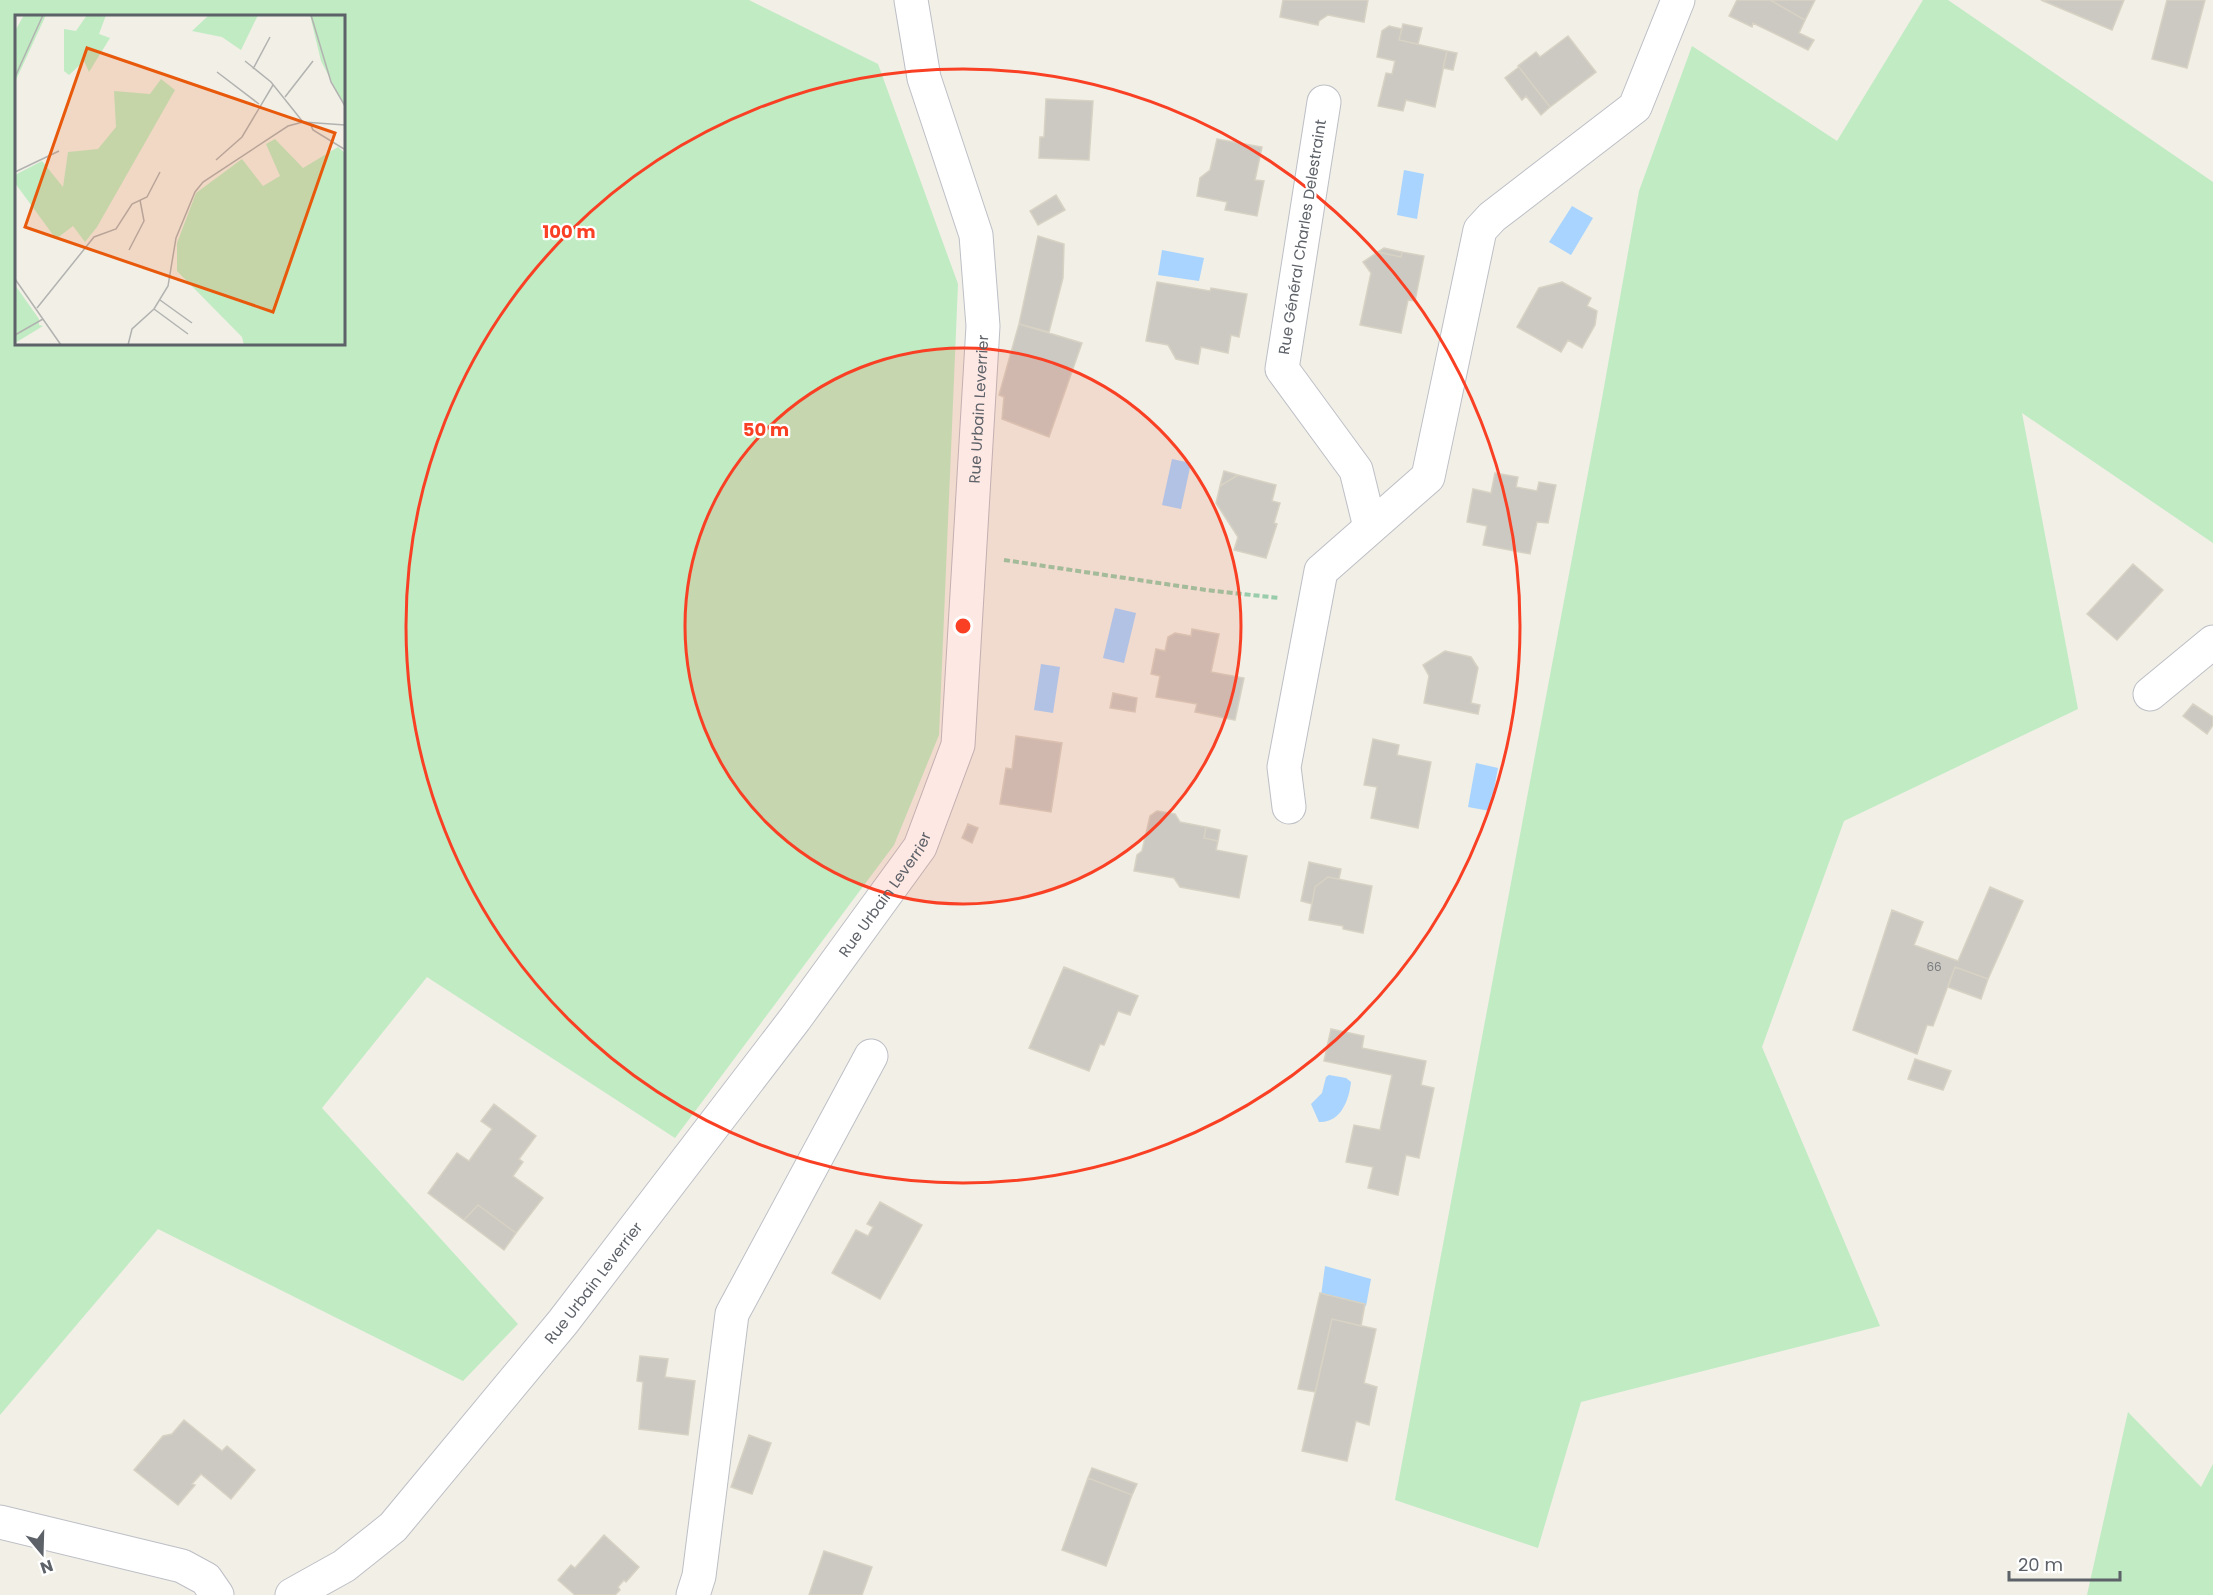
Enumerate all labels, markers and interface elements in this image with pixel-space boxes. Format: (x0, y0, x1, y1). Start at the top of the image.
inset map (15, 15, 345, 345)
street label: Rue Général Charles Delestraint (1273, 118, 1331, 356)
text: 100 m (542, 219, 596, 244)
street label: Rue Urbain Leverrier (963, 334, 993, 484)
text: 50 m (743, 417, 789, 442)
centre of rings (953, 616, 973, 636)
street label: Rue Urbain Leverrier (833, 828, 935, 961)
house number: 66 (1926, 958, 1942, 975)
street label: Rue Urbain Leverrier (539, 1217, 647, 1348)
north arrow (12, 1523, 72, 1583)
scale bar (2009, 1544, 2120, 1582)
text: 20 m (2018, 1552, 2063, 1577)
text: N (37, 1554, 56, 1580)

